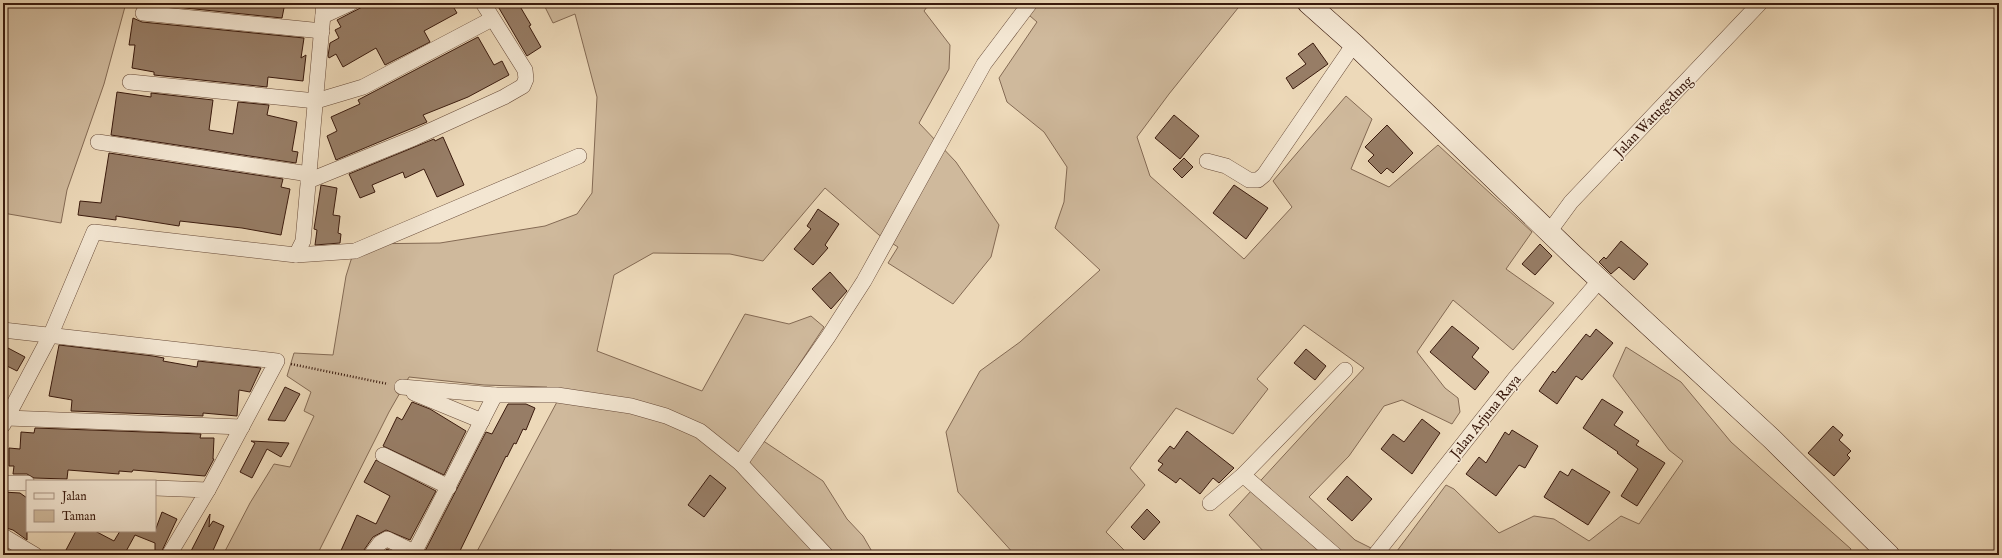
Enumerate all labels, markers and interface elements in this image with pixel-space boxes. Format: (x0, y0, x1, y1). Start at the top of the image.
street label: Jalan Watugedung (1609, 72, 1697, 163)
street label: Jalan Arjuna Raya (1445, 370, 1526, 464)
legend (26, 480, 156, 532)
text: Jalan (60, 489, 87, 505)
text: Taman (62, 509, 96, 524)

